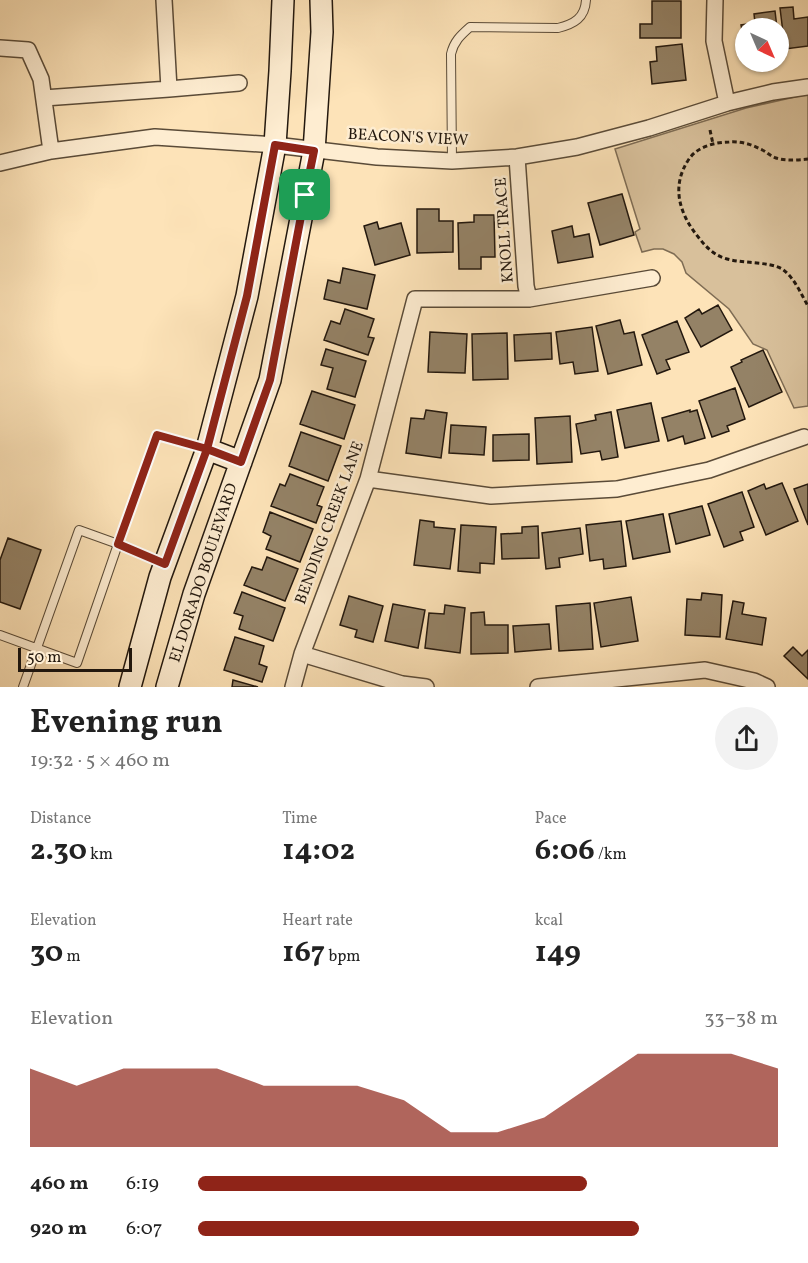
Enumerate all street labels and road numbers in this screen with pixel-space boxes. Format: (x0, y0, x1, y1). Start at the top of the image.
street label: BEACON'S VIEW (347, 124, 469, 152)
street label: KNOLL TRACE (490, 176, 520, 284)
street label: BENDING CREEK LANE (290, 438, 370, 608)
street label: EL DORADO BOULEVARD (165, 480, 244, 666)

